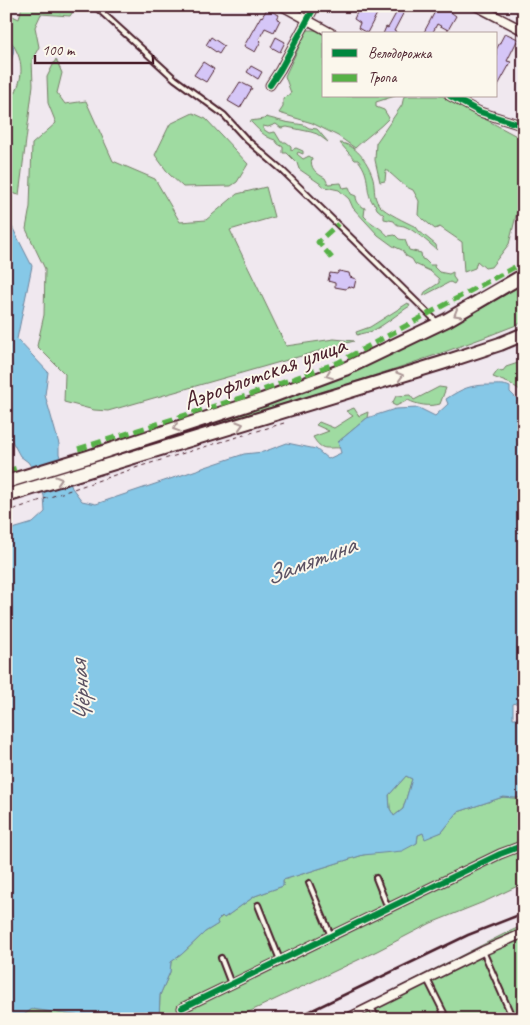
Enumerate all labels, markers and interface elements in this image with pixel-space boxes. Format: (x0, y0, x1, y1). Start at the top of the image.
scale bar (35, 32, 152, 64)
legend (322, 32, 498, 98)
text: 100 m (42, 41, 76, 60)
text: Велодорожка (368, 44, 432, 63)
text: Тропа (368, 68, 397, 87)
one-way arrow (454, 307, 463, 317)
street label: Аэрофлотская улица (178, 328, 352, 417)
one-way arrow (325, 369, 334, 379)
one-way arrow (395, 371, 404, 381)
one-way arrow (236, 421, 244, 431)
one-way arrow (172, 423, 181, 433)
one-way arrow (55, 476, 63, 486)
water label: Замятина (260, 527, 363, 593)
water label: Чёрная (61, 656, 100, 724)

